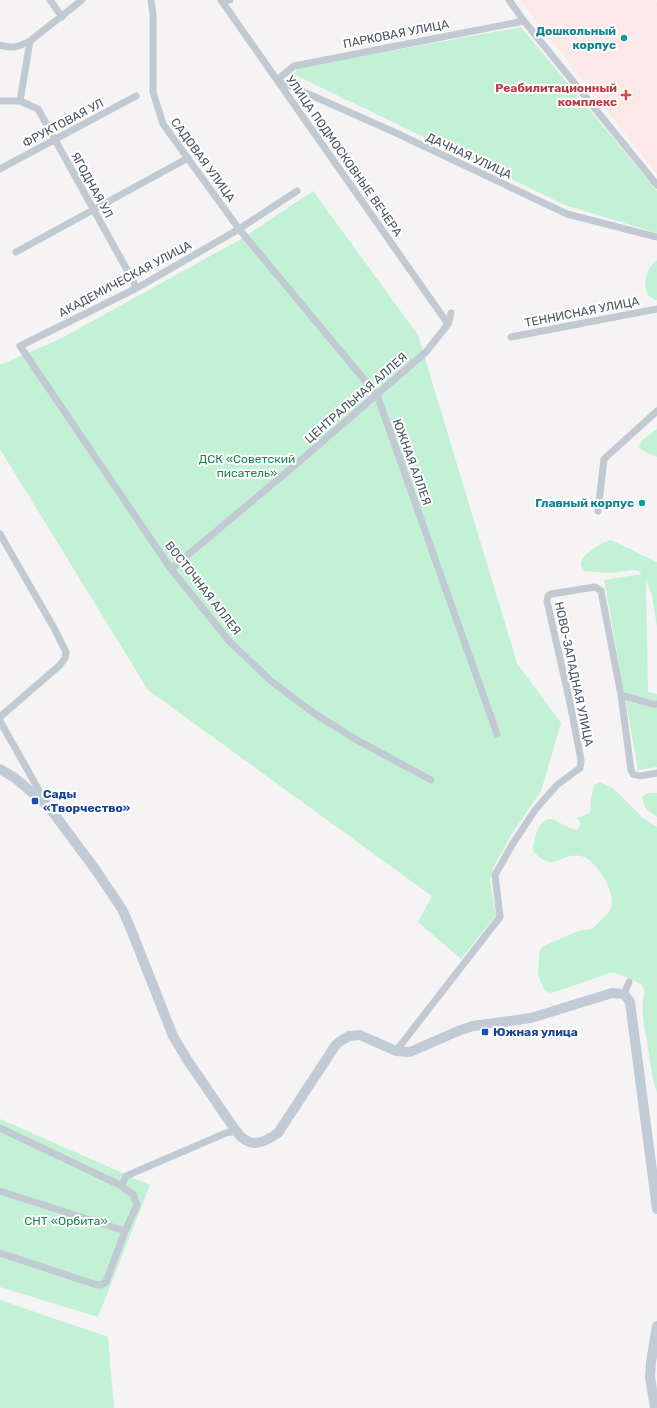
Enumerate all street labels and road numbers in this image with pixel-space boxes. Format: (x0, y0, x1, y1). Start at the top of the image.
street label: ПАРКОВАЯ УЛИЦА (342, 17, 450, 51)
street label: УЛИЦА ПОДМОСКОВНЫЕ ВЕЧЕРА (283, 73, 405, 239)
street label: ФРУКТОВАЯ УЛ (20, 96, 106, 150)
street label: САДОВАЯ УЛИЦА (168, 115, 238, 205)
street label: ДАЧНАЯ УЛИЦА (424, 130, 514, 182)
street label: ЯГОДНАЯ УЛ (68, 150, 116, 220)
street label: АКАДЕМИЧЕСКАЯ УЛИЦА (56, 238, 194, 320)
street label: ТЕННИСНАЯ УЛИЦА (523, 294, 641, 330)
street label: ЦЕНТРАЛЬНАЯ АЛЛЕЯ (302, 350, 410, 446)
street label: ЮЖНАЯ АЛЛЕЯ (390, 417, 434, 507)
street label: ВОСТОЧНАЯ АЛЛЕЯ (162, 539, 244, 637)
street label: НОВО-ЗАПАДНАЯ УЛИЦА (552, 600, 596, 748)

